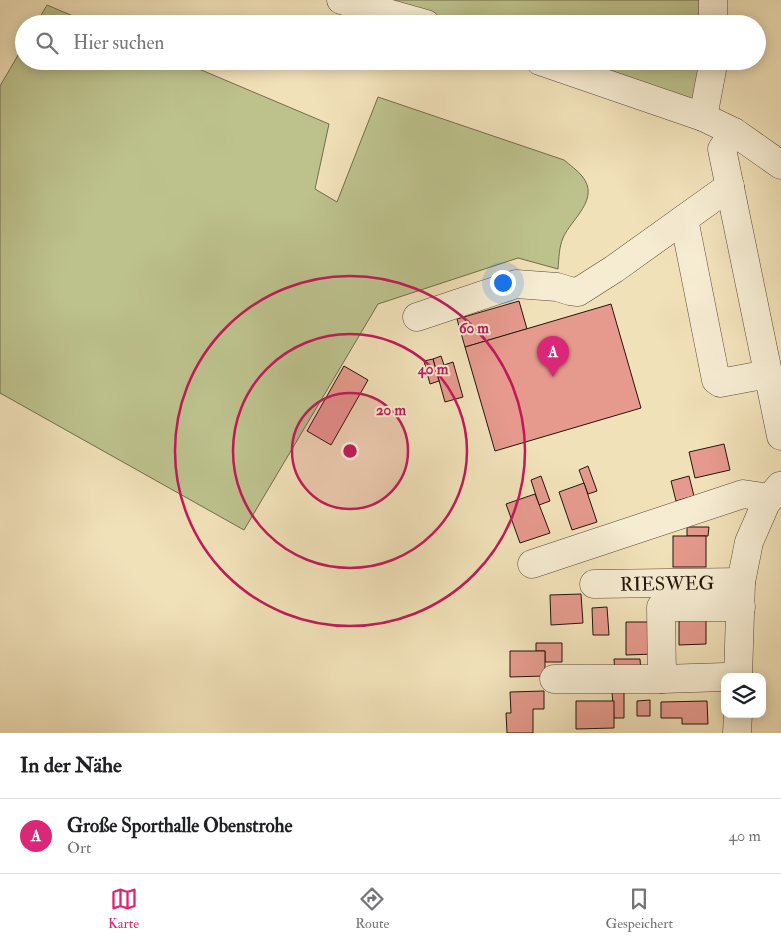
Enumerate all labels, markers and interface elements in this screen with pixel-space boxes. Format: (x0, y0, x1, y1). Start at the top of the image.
search box (15, 15, 766, 70)
icon: search (33, 29, 61, 57)
text: Hier suchen (73, 31, 164, 55)
your location (490, 270, 516, 296)
text: 60 m (459, 319, 489, 338)
pin: A (537, 336, 569, 377)
text: 40 m (417, 360, 449, 379)
text: 20 m (376, 401, 406, 420)
centre of rings (341, 442, 359, 460)
street label: RIESWEG (620, 571, 715, 597)
map controls (721, 673, 766, 718)
button: layers (721, 673, 766, 718)
text: In der Nähe (20, 752, 122, 779)
text: Große Sporthalle Obenstrohe (67, 814, 292, 838)
text: A (31, 826, 41, 846)
text: 40 m (728, 826, 761, 846)
text: Ort (67, 838, 91, 858)
tab: Karte (108, 885, 139, 932)
tab: Route (355, 885, 389, 932)
tab: Gespeichert (605, 885, 673, 932)

